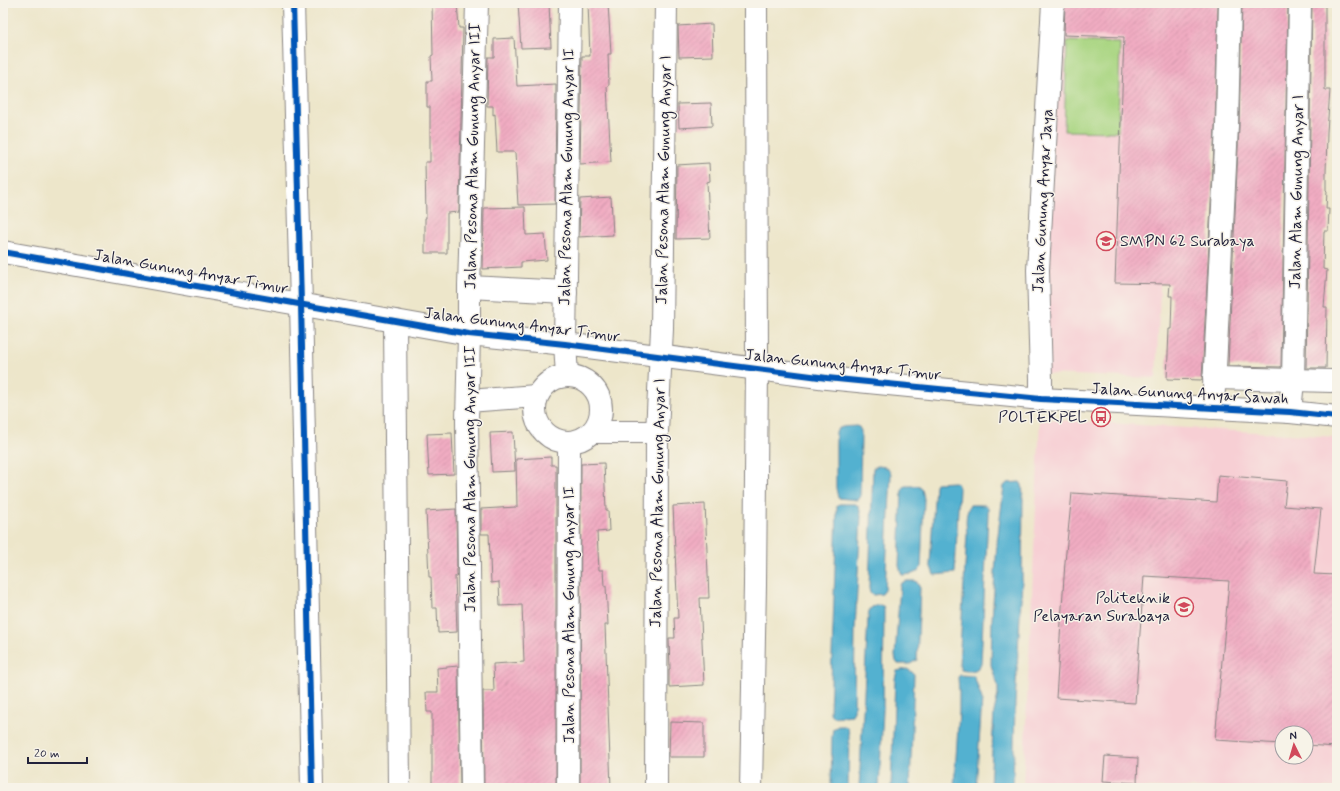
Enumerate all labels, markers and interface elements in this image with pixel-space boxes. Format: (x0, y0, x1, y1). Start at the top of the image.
street label: Jalan Pesona Alam Gunung Anyar III (460, 22, 487, 290)
street label: Jalan Pesona Alam Gunung Anyar II (554, 48, 581, 306)
street label: Jalan Pesona Alam Gunung Anyar I (651, 55, 678, 305)
street label: Jalan Alam Gunung Anyar I (1285, 95, 1310, 289)
street label: Jalan Gunung Anyar Jaya (1028, 108, 1058, 294)
school or university icon: SMPN 62 Surabaya (1095, 230, 1117, 252)
place label: SMPN 62 Surabaya (1120, 231, 1255, 252)
street label: Jalan Gunung Anyar Timur (92, 245, 290, 300)
street label: Jalan Gunung Anyar Timur (423, 303, 622, 347)
street label: Jalan Gunung Anyar Timur (744, 344, 943, 386)
street label: Jalan Pesona Alam Gunung Anyar III (460, 346, 482, 612)
street label: Jalan Pesona Alam Gunung Anyar I (645, 378, 672, 628)
street label: Jalan Gunung Anyar Sawah (1091, 378, 1289, 410)
bus stop icon: POLTEKPEL (1090, 406, 1112, 428)
place label: POLTEKPEL (998, 407, 1087, 428)
street label: Jalan Pesona Alam Gunung Anyar II (559, 486, 581, 744)
place label: Politeknik Pelayaran Surabaya (1033, 588, 1170, 627)
school or university icon: Politeknik Pelayaran Surabaya (1173, 596, 1195, 618)
north arrow (1274, 725, 1314, 765)
text: N (1289, 729, 1297, 743)
scale bar (28, 739, 87, 765)
text: 20 m (34, 746, 60, 762)

